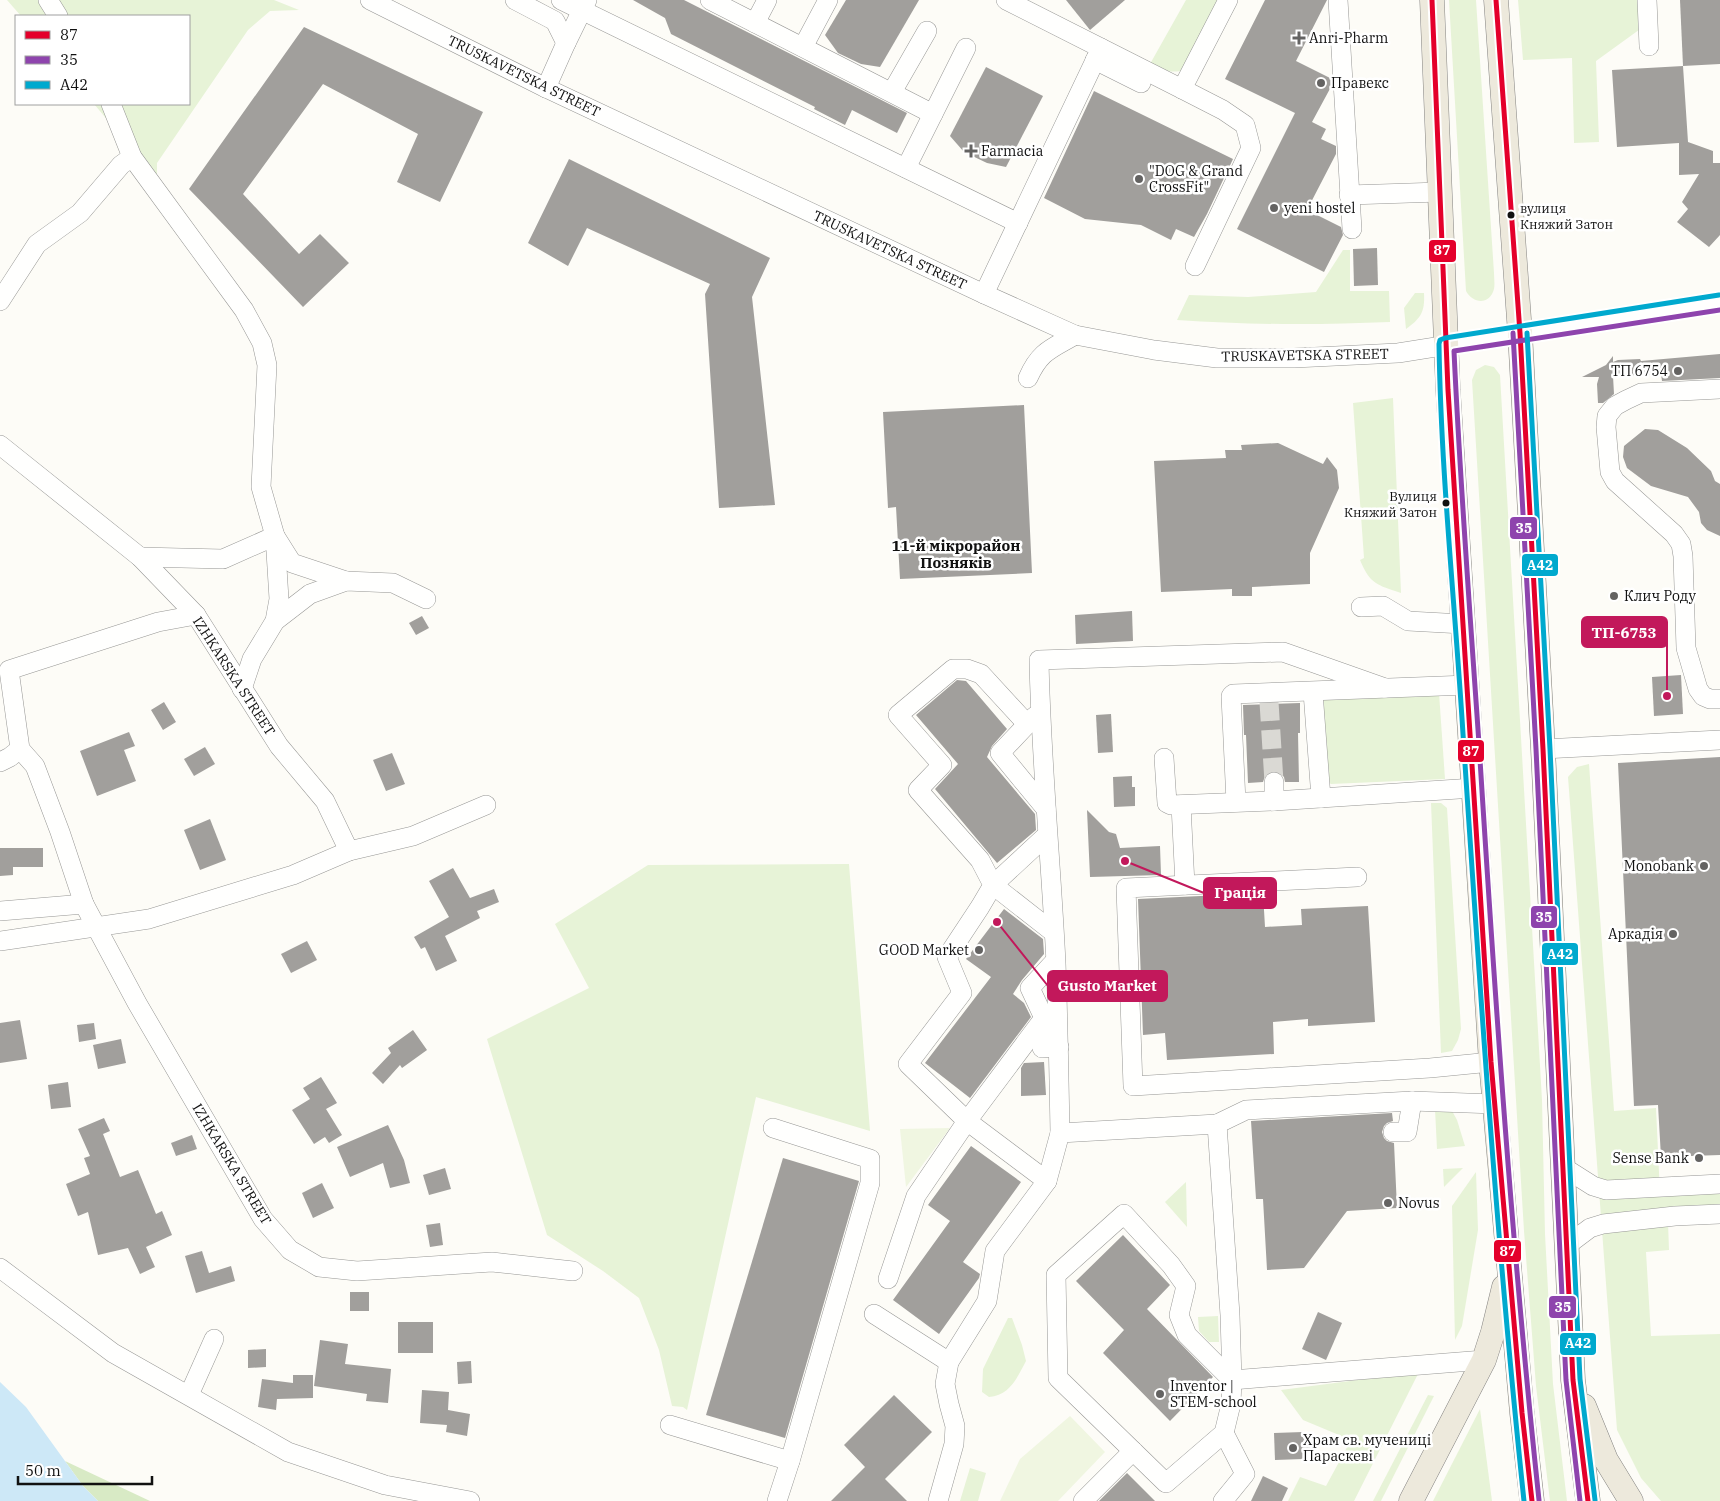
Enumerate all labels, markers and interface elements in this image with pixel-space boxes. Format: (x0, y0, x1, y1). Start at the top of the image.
legend (15, 15, 190, 105)
text: 87 (60, 25, 78, 44)
place label: Anri-Pharm (1309, 29, 1388, 47)
street label: TRUSKAVETSKA STREET (445, 31, 603, 121)
marker: Anri-Pharm (1293, 32, 1305, 44)
text: 35 (60, 50, 78, 69)
place label: Правекс (1331, 74, 1389, 92)
text: А42 (60, 75, 88, 94)
marker: Правекс (1315, 77, 1327, 89)
place label: Farmacia (981, 142, 1044, 160)
marker: Farmacia (965, 145, 977, 157)
place label: "DOG & Grand CrossFit" (1149, 162, 1243, 196)
marker: "DOG & Grand CrossFit" (1133, 173, 1145, 185)
place label: yeni hostel (1284, 199, 1355, 217)
place label: вулиця Княжий Затон (1520, 200, 1613, 233)
marker: yeni hostel (1268, 202, 1280, 214)
street label: TRUSKAVETSKA STREET (810, 206, 970, 294)
marker: вулиця Княжий Затон (1506, 210, 1516, 220)
line badge: 87 (1428, 239, 1457, 263)
text: 87 (1434, 241, 1450, 259)
street label: TRUSKAVETSKA STREET (1221, 345, 1389, 365)
place label: ТП 6754 (1611, 362, 1668, 380)
marker: ТП 6754 (1672, 365, 1684, 377)
place label: Вулиця Княжий Затон (1344, 488, 1437, 521)
marker: Вулиця Княжий Затон (1441, 498, 1451, 508)
line badge: 35 (1509, 516, 1538, 540)
text: 35 (1516, 519, 1532, 537)
district label: 11-й мікрорайон Позняків (892, 536, 1020, 572)
line badge: А42 (1521, 553, 1559, 577)
text: А42 (1527, 556, 1553, 574)
place label: Клич Роду (1624, 587, 1696, 605)
marker: Клич Роду (1608, 590, 1620, 602)
street label: IZHKARSKA STREET (189, 613, 279, 739)
callout: ТП-6753 (1582, 617, 1667, 647)
text: ТП-6753 (1592, 623, 1656, 642)
line badge: 87 (1457, 739, 1485, 763)
text: 87 (1463, 742, 1479, 760)
place label: Monobank (1624, 857, 1695, 875)
marker: Monobank (1698, 860, 1710, 872)
callout: Грація (1204, 878, 1276, 908)
text: Грація (1214, 883, 1266, 902)
line badge: 35 (1530, 905, 1558, 929)
text: 35 (1536, 908, 1552, 926)
place label: Аркадія (1608, 925, 1663, 943)
marker: Аркадія (1667, 928, 1679, 940)
place label: GOOD Market (879, 941, 969, 959)
line badge: А42 (1541, 942, 1579, 966)
marker: GOOD Market (973, 944, 985, 956)
text: А42 (1547, 945, 1573, 963)
callout: Gusto Market (1048, 971, 1167, 1001)
text: Gusto Market (1057, 976, 1157, 995)
street label: IZHKARSKA STREET (189, 1100, 275, 1228)
place label: Sense Bank (1613, 1149, 1690, 1167)
marker: Sense Bank (1693, 1152, 1705, 1164)
place label: Novus (1398, 1194, 1440, 1212)
marker: Novus (1382, 1197, 1394, 1209)
line badge: 87 (1493, 1239, 1522, 1263)
text: 87 (1500, 1242, 1516, 1260)
line badge: 35 (1548, 1295, 1577, 1319)
text: 35 (1555, 1298, 1571, 1316)
line badge: А42 (1559, 1332, 1597, 1356)
text: А42 (1565, 1334, 1591, 1352)
place label: Inventor | STEM-school (1170, 1377, 1257, 1411)
marker: Inventor | STEM-school (1154, 1388, 1166, 1400)
place label: Храм св. мучениці Параскеві (1303, 1431, 1431, 1465)
marker: Храм св. мучениці Параскеві (1287, 1442, 1299, 1454)
scale bar (18, 1454, 151, 1486)
text: 50 m (25, 1461, 61, 1480)

